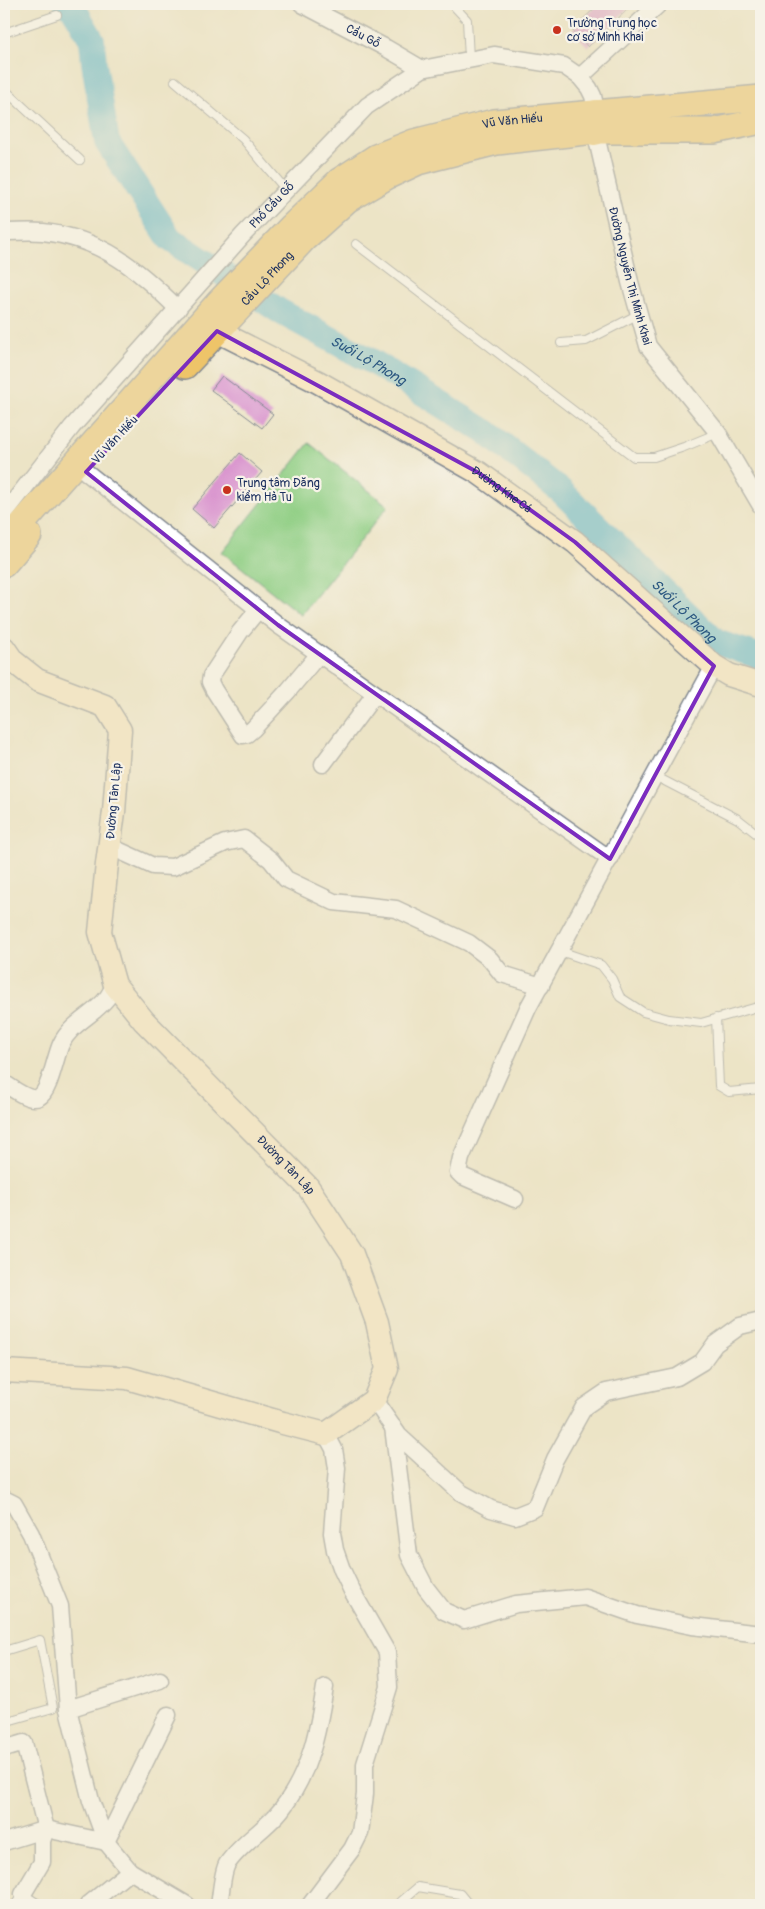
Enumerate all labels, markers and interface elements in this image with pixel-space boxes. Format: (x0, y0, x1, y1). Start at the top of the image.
place label: Trường Trung học cơ sở Minh Khai (567, 16, 657, 45)
street label: Cầu Gỗ (343, 21, 384, 51)
marker: Trường Trung học cơ sở Minh Khai (551, 24, 563, 36)
street label: Vũ Văn Hiếu (480, 110, 543, 132)
street label: Phố Cầu Gỗ (246, 178, 298, 231)
street label: Đường Nguyễn Thị Minh Khai (605, 205, 655, 347)
street label: Cầu Lộ Phong (238, 248, 296, 309)
water label: Suối Lộ Phong (328, 332, 410, 389)
street label: Vũ Văn Hiếu (88, 412, 141, 467)
street label: Đường Khe Cá (469, 463, 535, 516)
place label: Trung tâm Đăng kiểm Hà Tu (237, 476, 320, 505)
marker: Trung tâm Đăng kiểm Hà Tu (221, 484, 233, 496)
water label: Suối Lộ Phong (648, 576, 721, 647)
street label: Đường Tân Lập (103, 762, 125, 840)
street label: Đường Tân Lập (254, 1132, 318, 1197)

